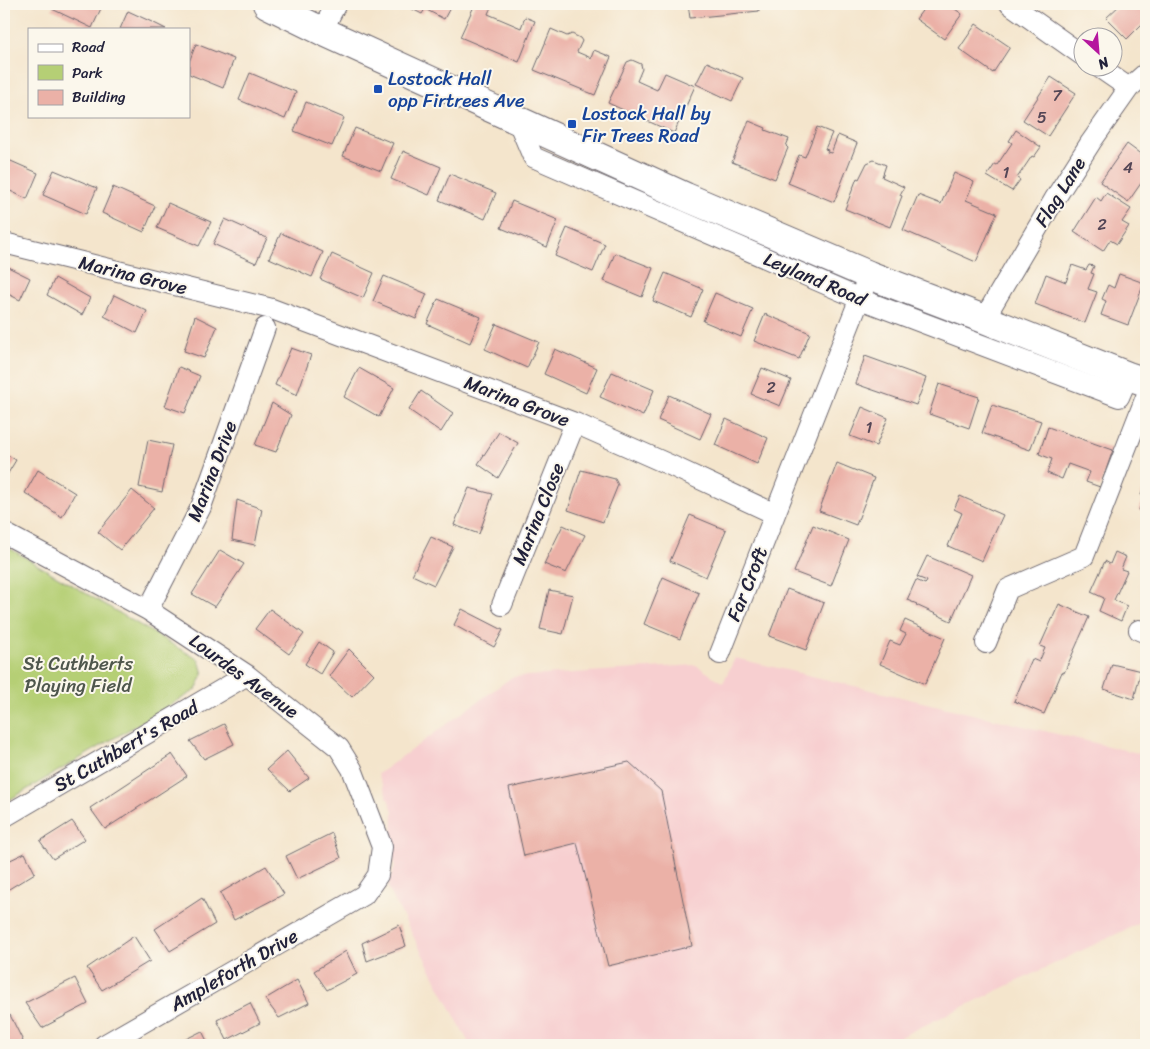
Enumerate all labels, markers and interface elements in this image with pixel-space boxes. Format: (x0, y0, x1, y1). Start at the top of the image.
legend (28, 28, 190, 118)
north arrow (1072, 28, 1122, 78)
text: Road (72, 34, 105, 60)
text: N (1093, 49, 1114, 77)
text: Park (72, 60, 103, 86)
place label: Lostock Hall opp Firtrees Ave (388, 62, 525, 117)
house number: 7 (1052, 81, 1062, 110)
marker: Lostock Hall opp Firtrees Ave (372, 83, 384, 95)
text: Building (72, 84, 126, 110)
place label: Lostock Hall by Fir Trees Road (582, 97, 711, 152)
house number: 5 (1037, 103, 1047, 132)
marker: Lostock Hall by Fir Trees Road (566, 118, 578, 130)
street label: Flag Lane (1025, 150, 1095, 234)
house number: 4 (1123, 153, 1133, 182)
house number: 1 (1003, 158, 1010, 187)
house number: 2 (1097, 210, 1107, 239)
street label: Leyland Road (758, 242, 873, 316)
street label: Marina Grove (75, 246, 191, 304)
street label: Marina Grove (459, 366, 575, 436)
house number: 2 (766, 373, 776, 402)
house number: 1 (866, 413, 873, 442)
street label: Marina Drive (178, 415, 246, 526)
street label: Marina Close (502, 457, 574, 570)
street label: Far Croft (717, 542, 777, 626)
street label: Lourdes Avenue (182, 625, 306, 727)
park label: St Cuthberts Playing Field (23, 647, 134, 702)
street label: St Cuthbert's Road (47, 691, 206, 801)
street label: Ampleforth Drive (163, 920, 305, 1021)

